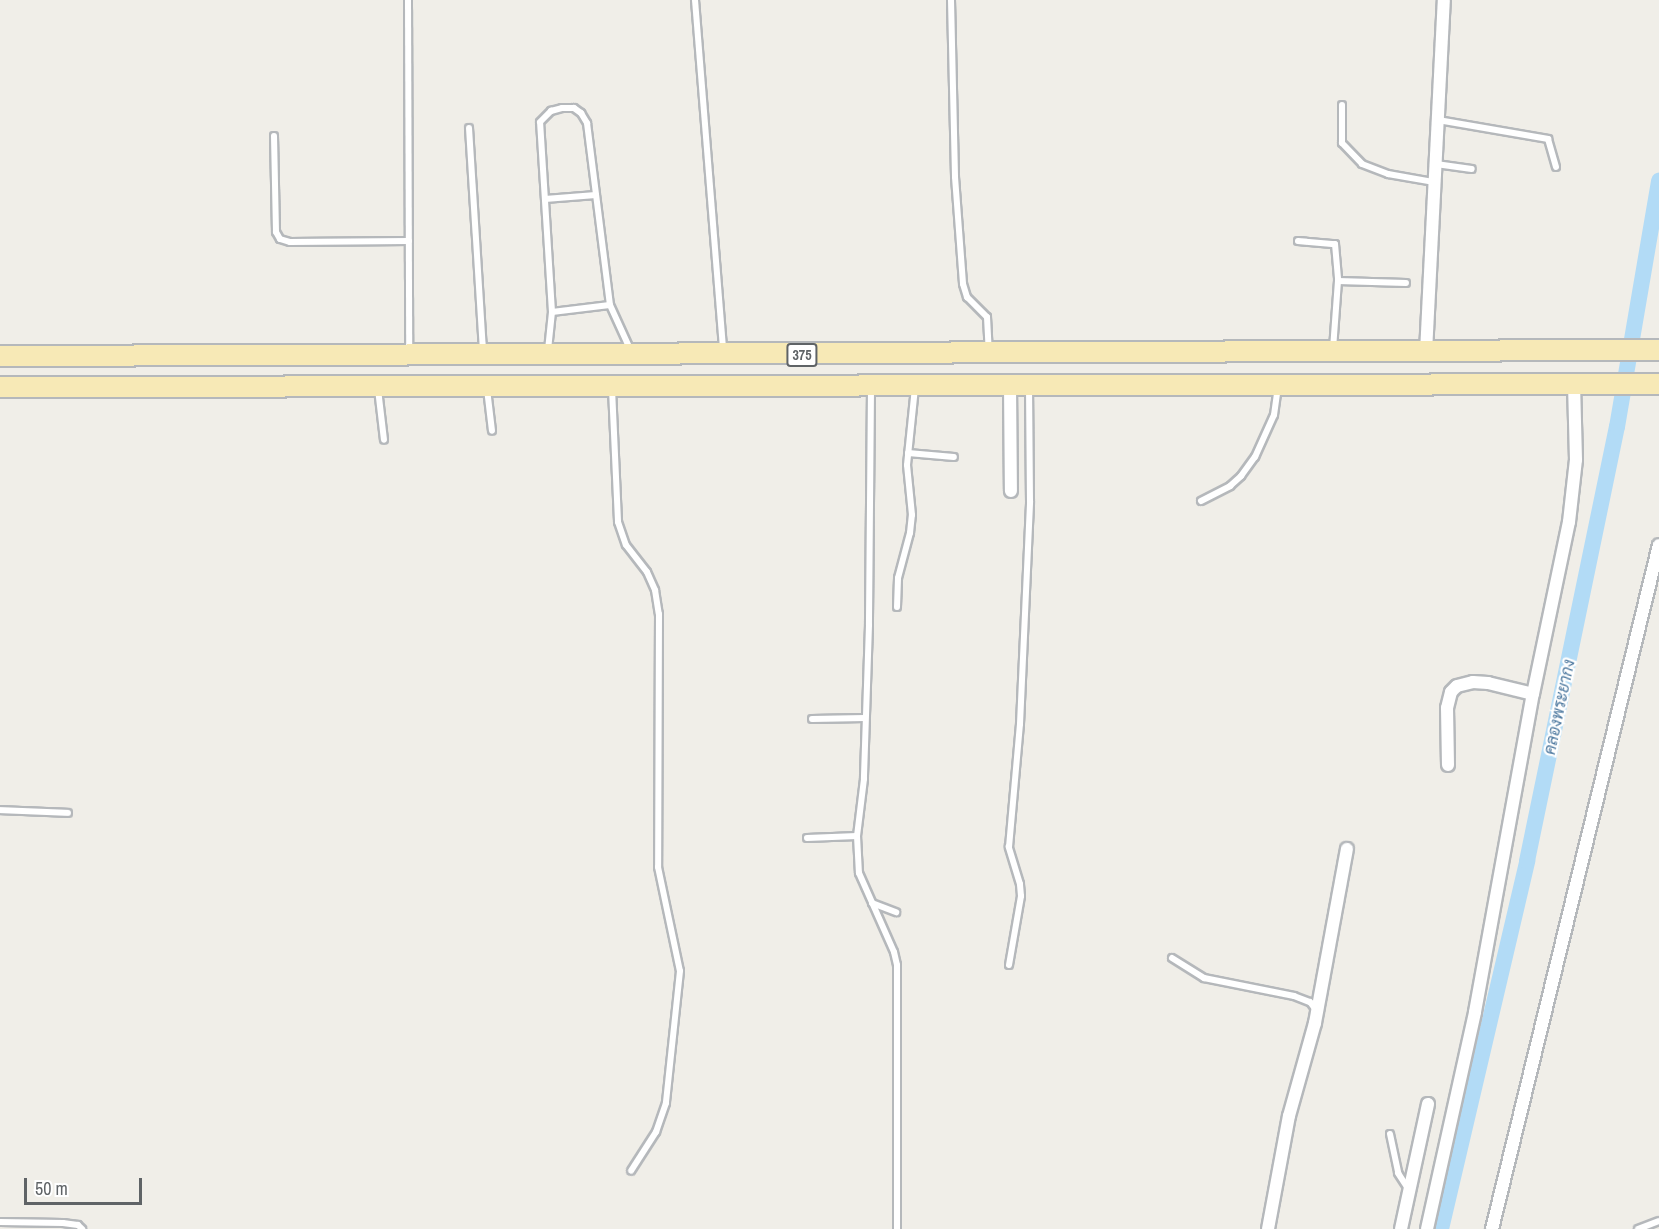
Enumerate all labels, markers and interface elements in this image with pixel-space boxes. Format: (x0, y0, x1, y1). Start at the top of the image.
road number: 375 (786, 344, 818, 366)
water label: คลองพระยากง (1540, 658, 1578, 756)
scale bar (27, 1166, 146, 1204)
text: 50 m (35, 1176, 68, 1201)

